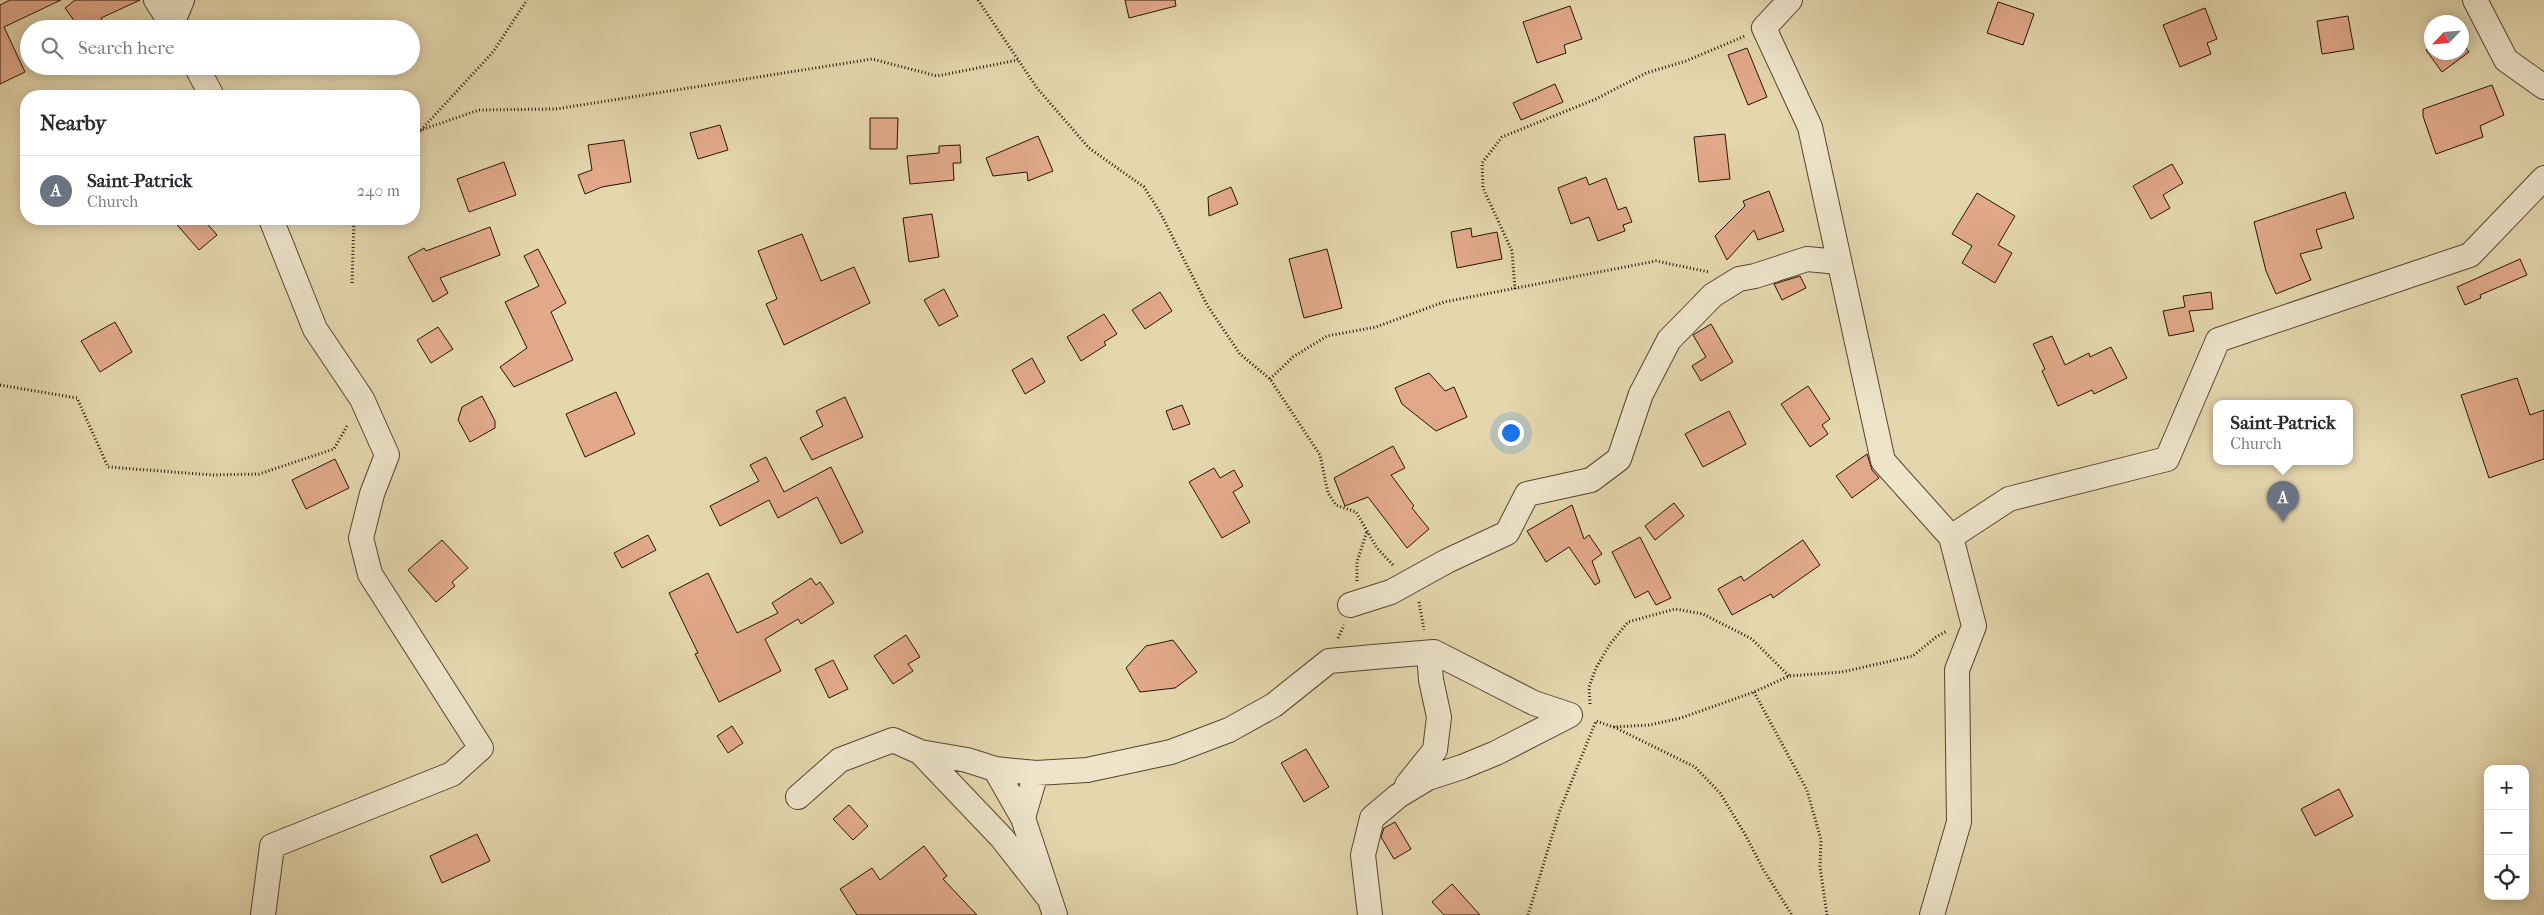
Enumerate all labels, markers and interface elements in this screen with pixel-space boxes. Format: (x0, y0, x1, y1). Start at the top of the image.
north arrow (2424, 15, 2469, 60)
search box (20, 20, 420, 75)
icon: search (38, 34, 66, 62)
text: Search here (78, 37, 174, 59)
text: Nearby (40, 111, 106, 135)
text: Saint-Patrick (87, 170, 192, 192)
text: A (51, 181, 61, 200)
text: 240 m (357, 181, 400, 200)
text: Church (87, 192, 138, 211)
popup (2213, 400, 2353, 465)
text: Saint-Patrick (2230, 412, 2336, 434)
your location (1498, 420, 1524, 446)
text: Church (2230, 434, 2282, 453)
pin: A (2267, 481, 2299, 522)
map controls (2484, 765, 2529, 900)
button: + (2484, 765, 2529, 810)
button: − (2484, 810, 2529, 855)
button: locate (2484, 855, 2529, 900)

